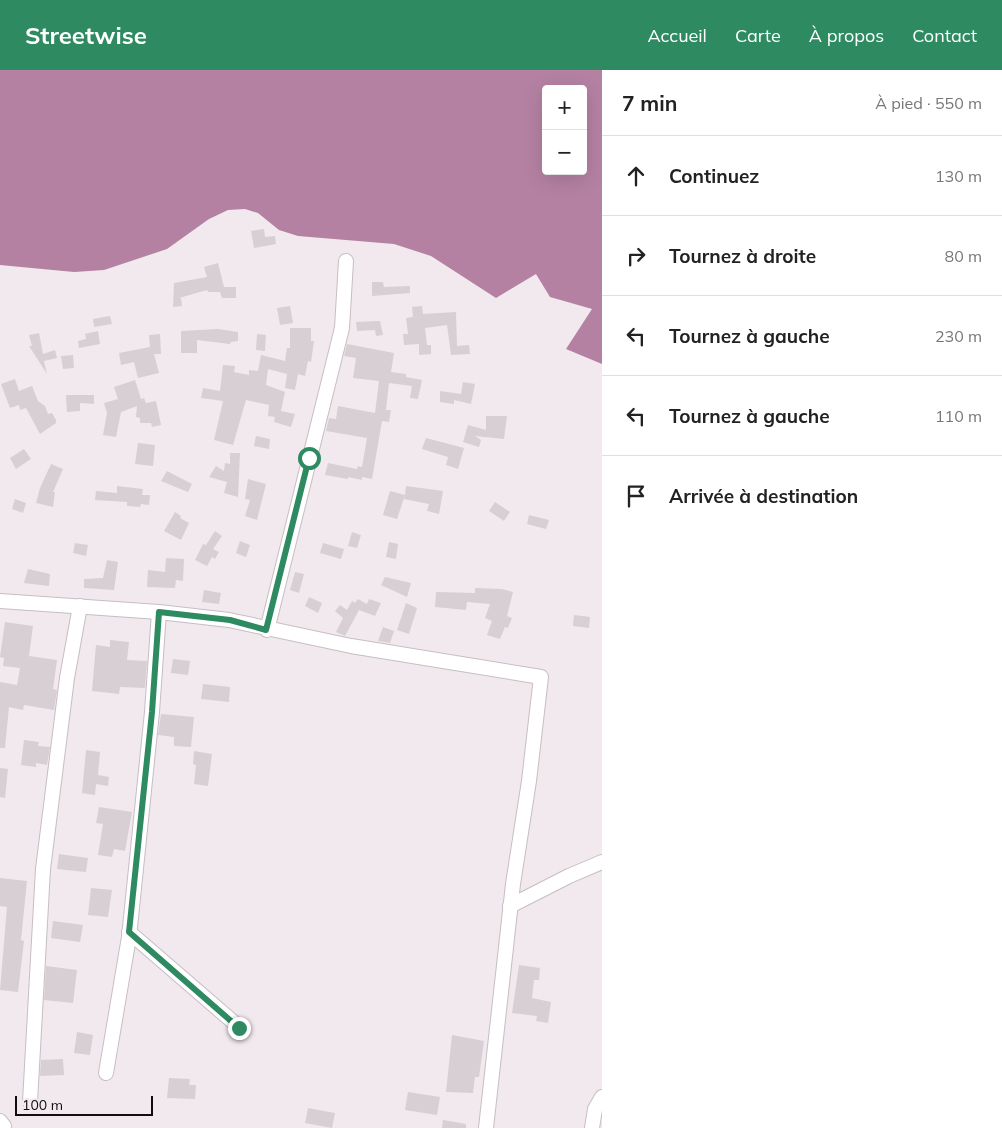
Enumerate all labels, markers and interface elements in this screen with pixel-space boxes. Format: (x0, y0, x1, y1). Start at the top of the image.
text: Streetwise (25, 20, 147, 50)
text: Accueil (647, 24, 707, 47)
text: Carte (735, 24, 781, 47)
text: À propos (809, 24, 884, 47)
text: Contact (912, 24, 977, 47)
map controls (542, 85, 587, 175)
button: + (542, 85, 587, 130)
text: 7 min (622, 90, 677, 116)
text: À pied · 550 m (875, 93, 982, 113)
button: − (542, 130, 587, 175)
icon: ahead (622, 162, 650, 190)
text: Continuez (669, 164, 759, 188)
text: 130 m (935, 166, 982, 186)
icon: right (622, 242, 650, 270)
text: Tournez à droite (669, 244, 816, 268)
text: 80 m (945, 246, 982, 266)
icon: left (622, 322, 650, 350)
text: Tournez à gauche (669, 324, 830, 348)
text: 230 m (935, 326, 982, 346)
icon: left (622, 402, 650, 430)
text: Tournez à gauche (669, 404, 830, 428)
text: 110 m (935, 406, 982, 426)
route start (298, 447, 321, 470)
icon: arrive (622, 482, 650, 510)
text: Arrivée à destination (669, 484, 858, 508)
route end (228, 1017, 251, 1040)
scale bar (15, 1093, 152, 1116)
text: 100 m (22, 1096, 63, 1114)

